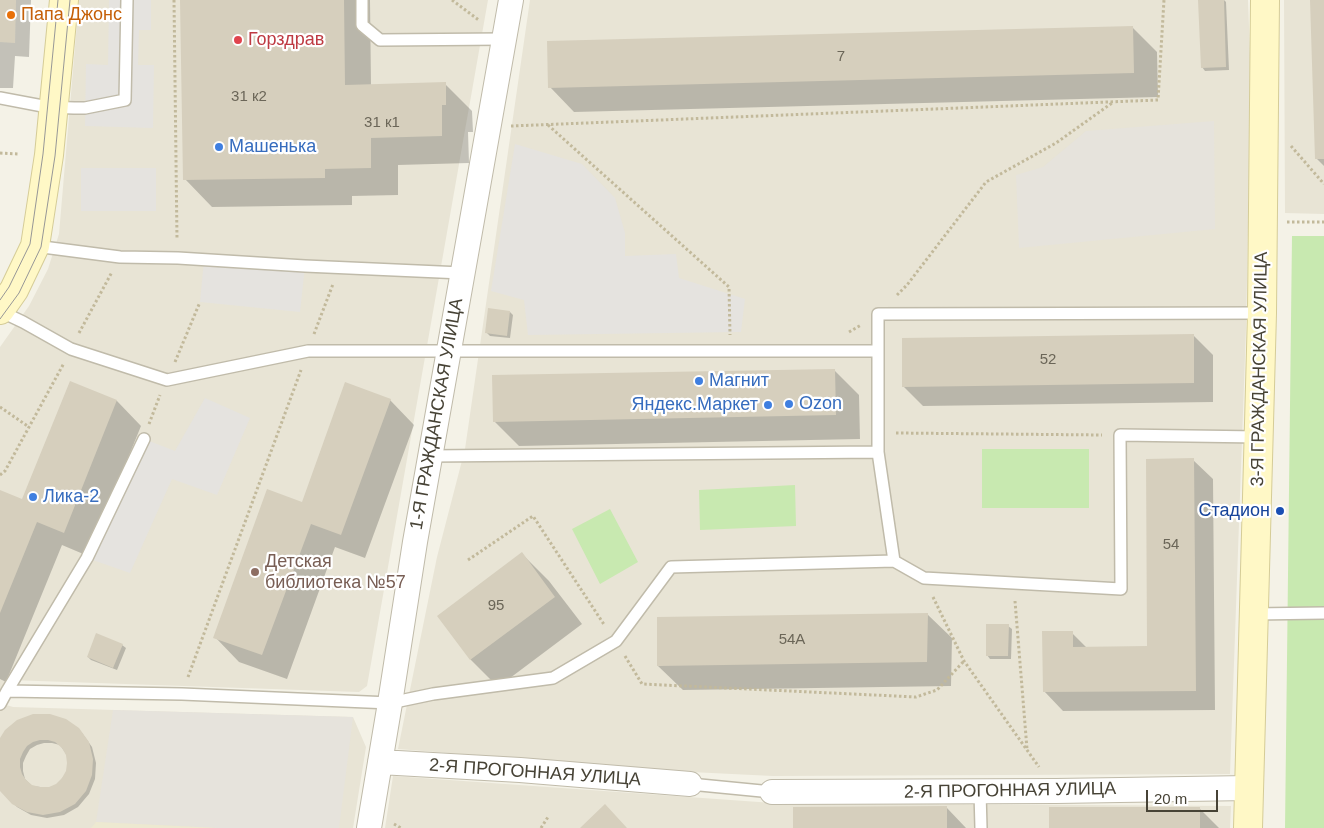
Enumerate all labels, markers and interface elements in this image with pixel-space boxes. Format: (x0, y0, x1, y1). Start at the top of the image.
place label: Папа Джонс (21, 4, 122, 26)
marker: Папа Джонс (5, 9, 17, 21)
place label: Горздрав (248, 29, 324, 51)
marker: Горздрав (232, 34, 244, 46)
house number: 7 (837, 48, 845, 66)
house number: 31 к2 (231, 88, 267, 106)
house number: 31 к1 (364, 114, 400, 132)
place label: Машенька (229, 136, 316, 158)
marker: Машенька (213, 141, 225, 153)
street label: 3-Я ГРАЖДАНСКАЯ УЛИЦА (1247, 251, 1273, 487)
street label: 1-Я ГРАЖДАНСКАЯ УЛИЦА (406, 297, 468, 531)
house number: 52 (1040, 351, 1056, 369)
place label: Магнит (709, 370, 769, 392)
marker: Магнит (693, 375, 705, 387)
place label: Ozon (799, 393, 842, 415)
place label: Яндекс.Маркет (632, 394, 758, 416)
marker: Ozon (783, 398, 795, 410)
marker: Яндекс.Маркет (762, 399, 774, 411)
place label: Лика-2 (43, 486, 99, 508)
marker: Лика-2 (27, 491, 39, 503)
place label: Стадион (1198, 500, 1270, 522)
marker: Стадион (1274, 505, 1286, 517)
house number: 54 (1163, 536, 1179, 554)
place label: Детская библиотека №57 (265, 551, 406, 594)
marker: Детская библиотека №57 (249, 566, 261, 578)
house number: 95 (488, 597, 504, 615)
house number: 54А (779, 631, 805, 649)
street label: 2-Я ПРОГОННАЯ УЛИЦА (428, 755, 642, 791)
street label: 2-Я ПРОГОННАЯ УЛИЦА (904, 778, 1116, 804)
scale bar (1149, 780, 1222, 812)
text: 20 m (1154, 790, 1187, 807)

